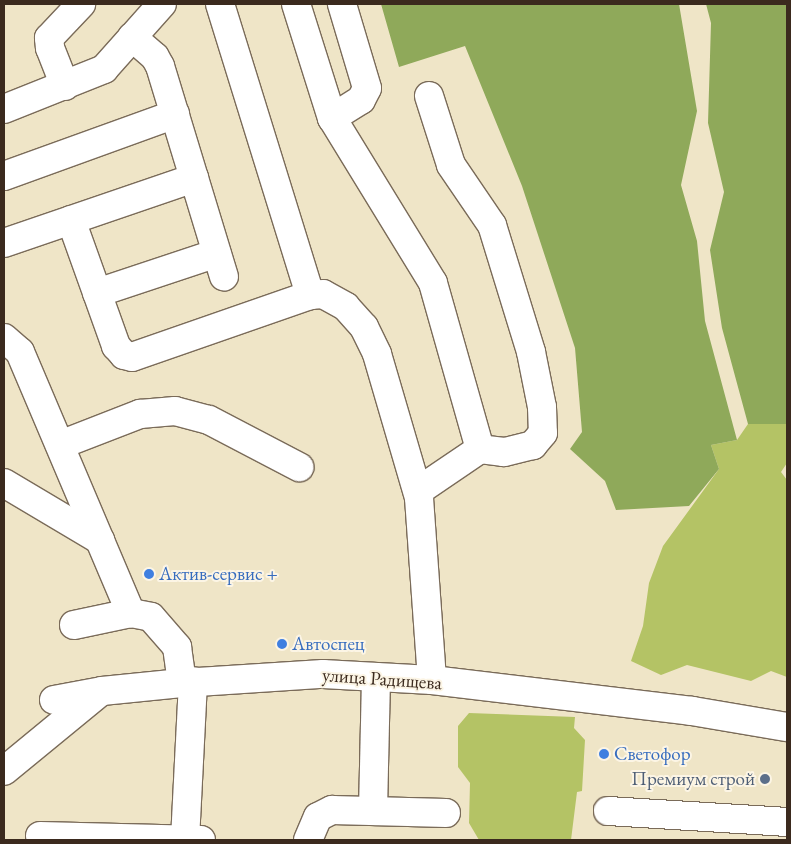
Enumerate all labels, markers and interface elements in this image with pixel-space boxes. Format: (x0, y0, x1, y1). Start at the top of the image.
place label: Актив-сервис + (159, 563, 278, 585)
marker: Актив-сервис + (143, 568, 155, 580)
place label: Автоспец (292, 633, 365, 655)
marker: Автоспец (276, 638, 288, 650)
street label: улица Радищева (321, 663, 443, 695)
place label: Светофор (614, 743, 691, 765)
marker: Светофор (598, 748, 610, 760)
place label: Премиум строй (631, 768, 755, 790)
marker: Премиум строй (759, 773, 771, 785)

